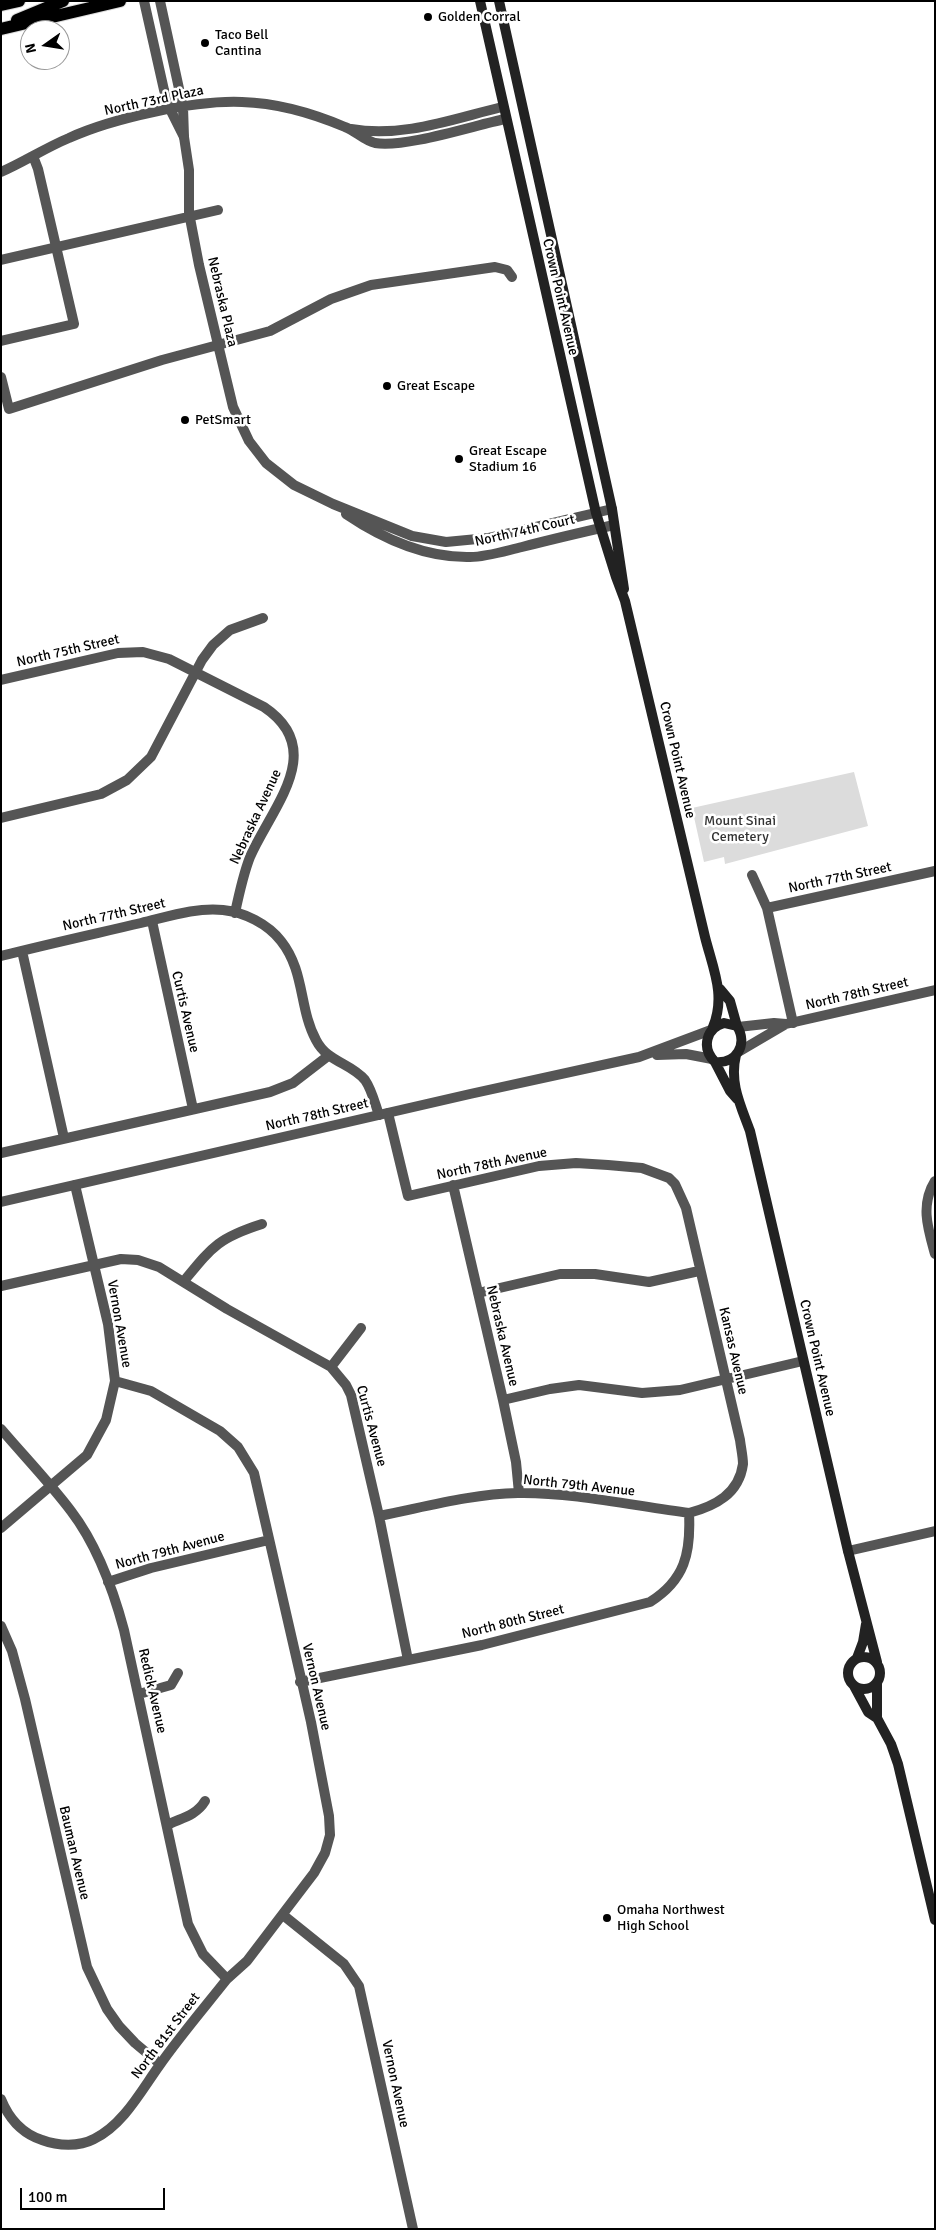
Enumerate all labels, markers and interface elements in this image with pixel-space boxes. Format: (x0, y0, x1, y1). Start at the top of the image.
place label: Golden Corral (438, 9, 520, 25)
marker: Golden Corral (422, 11, 434, 23)
north arrow (20, 20, 70, 70)
place label: Taco Bell Cantina (215, 27, 268, 59)
marker: Taco Bell Cantina (199, 37, 211, 49)
text: N (21, 42, 40, 55)
street label: North 73rd Plaza (103, 82, 205, 120)
street label: Crown Point Avenue (538, 237, 582, 357)
street label: Nebraska Plaza (203, 255, 241, 349)
place label: Great Escape (397, 378, 475, 394)
marker: Great Escape (381, 380, 393, 392)
place label: PetSmart (195, 412, 251, 428)
marker: PetSmart (179, 414, 191, 426)
place label: Great Escape Stadium 16 (469, 443, 547, 476)
marker: Great Escape Stadium 16 (453, 453, 465, 465)
street label: North 74th Court (473, 511, 577, 551)
street label: North 75th Street (15, 631, 121, 671)
street label: Crown Point Avenue (655, 700, 699, 820)
street label: Nebraska Avenue (227, 767, 285, 867)
park label: Mount Sinai Cemetery (704, 813, 776, 846)
street label: North 77th Street (787, 859, 893, 897)
street label: North 77th Street (61, 895, 167, 935)
street label: Curtis Avenue (167, 970, 203, 1054)
street label: North 78th Street (804, 974, 910, 1014)
street label: North 78th Street (264, 1095, 370, 1135)
street label: North 78th Avenue (435, 1144, 549, 1184)
street label: Vernon Avenue (103, 1279, 135, 1369)
street label: Nebraska Avenue (482, 1284, 522, 1388)
street label: Crown Point Avenue (795, 1298, 839, 1418)
street label: Kansas Avenue (715, 1306, 751, 1396)
street label: Curtis Avenue (352, 1384, 390, 1468)
street label: North 79th Avenue (522, 1472, 636, 1500)
street label: North 79th Avenue (114, 1528, 226, 1574)
street label: North 80th Street (460, 1601, 566, 1643)
street label: Vernon Avenue (298, 1642, 334, 1732)
street label: Redick Avenue (134, 1647, 170, 1735)
street label: Bauman Avenue (55, 1804, 93, 1902)
place label: Omaha Northwest High School (617, 1902, 725, 1934)
marker: Omaha Northwest High School (601, 1912, 613, 1924)
street label: North 81st Street (128, 1990, 204, 2082)
street label: Vernon Avenue (378, 2039, 412, 2129)
scale bar (22, 2178, 168, 2210)
text: 100 m (28, 2188, 68, 2206)

